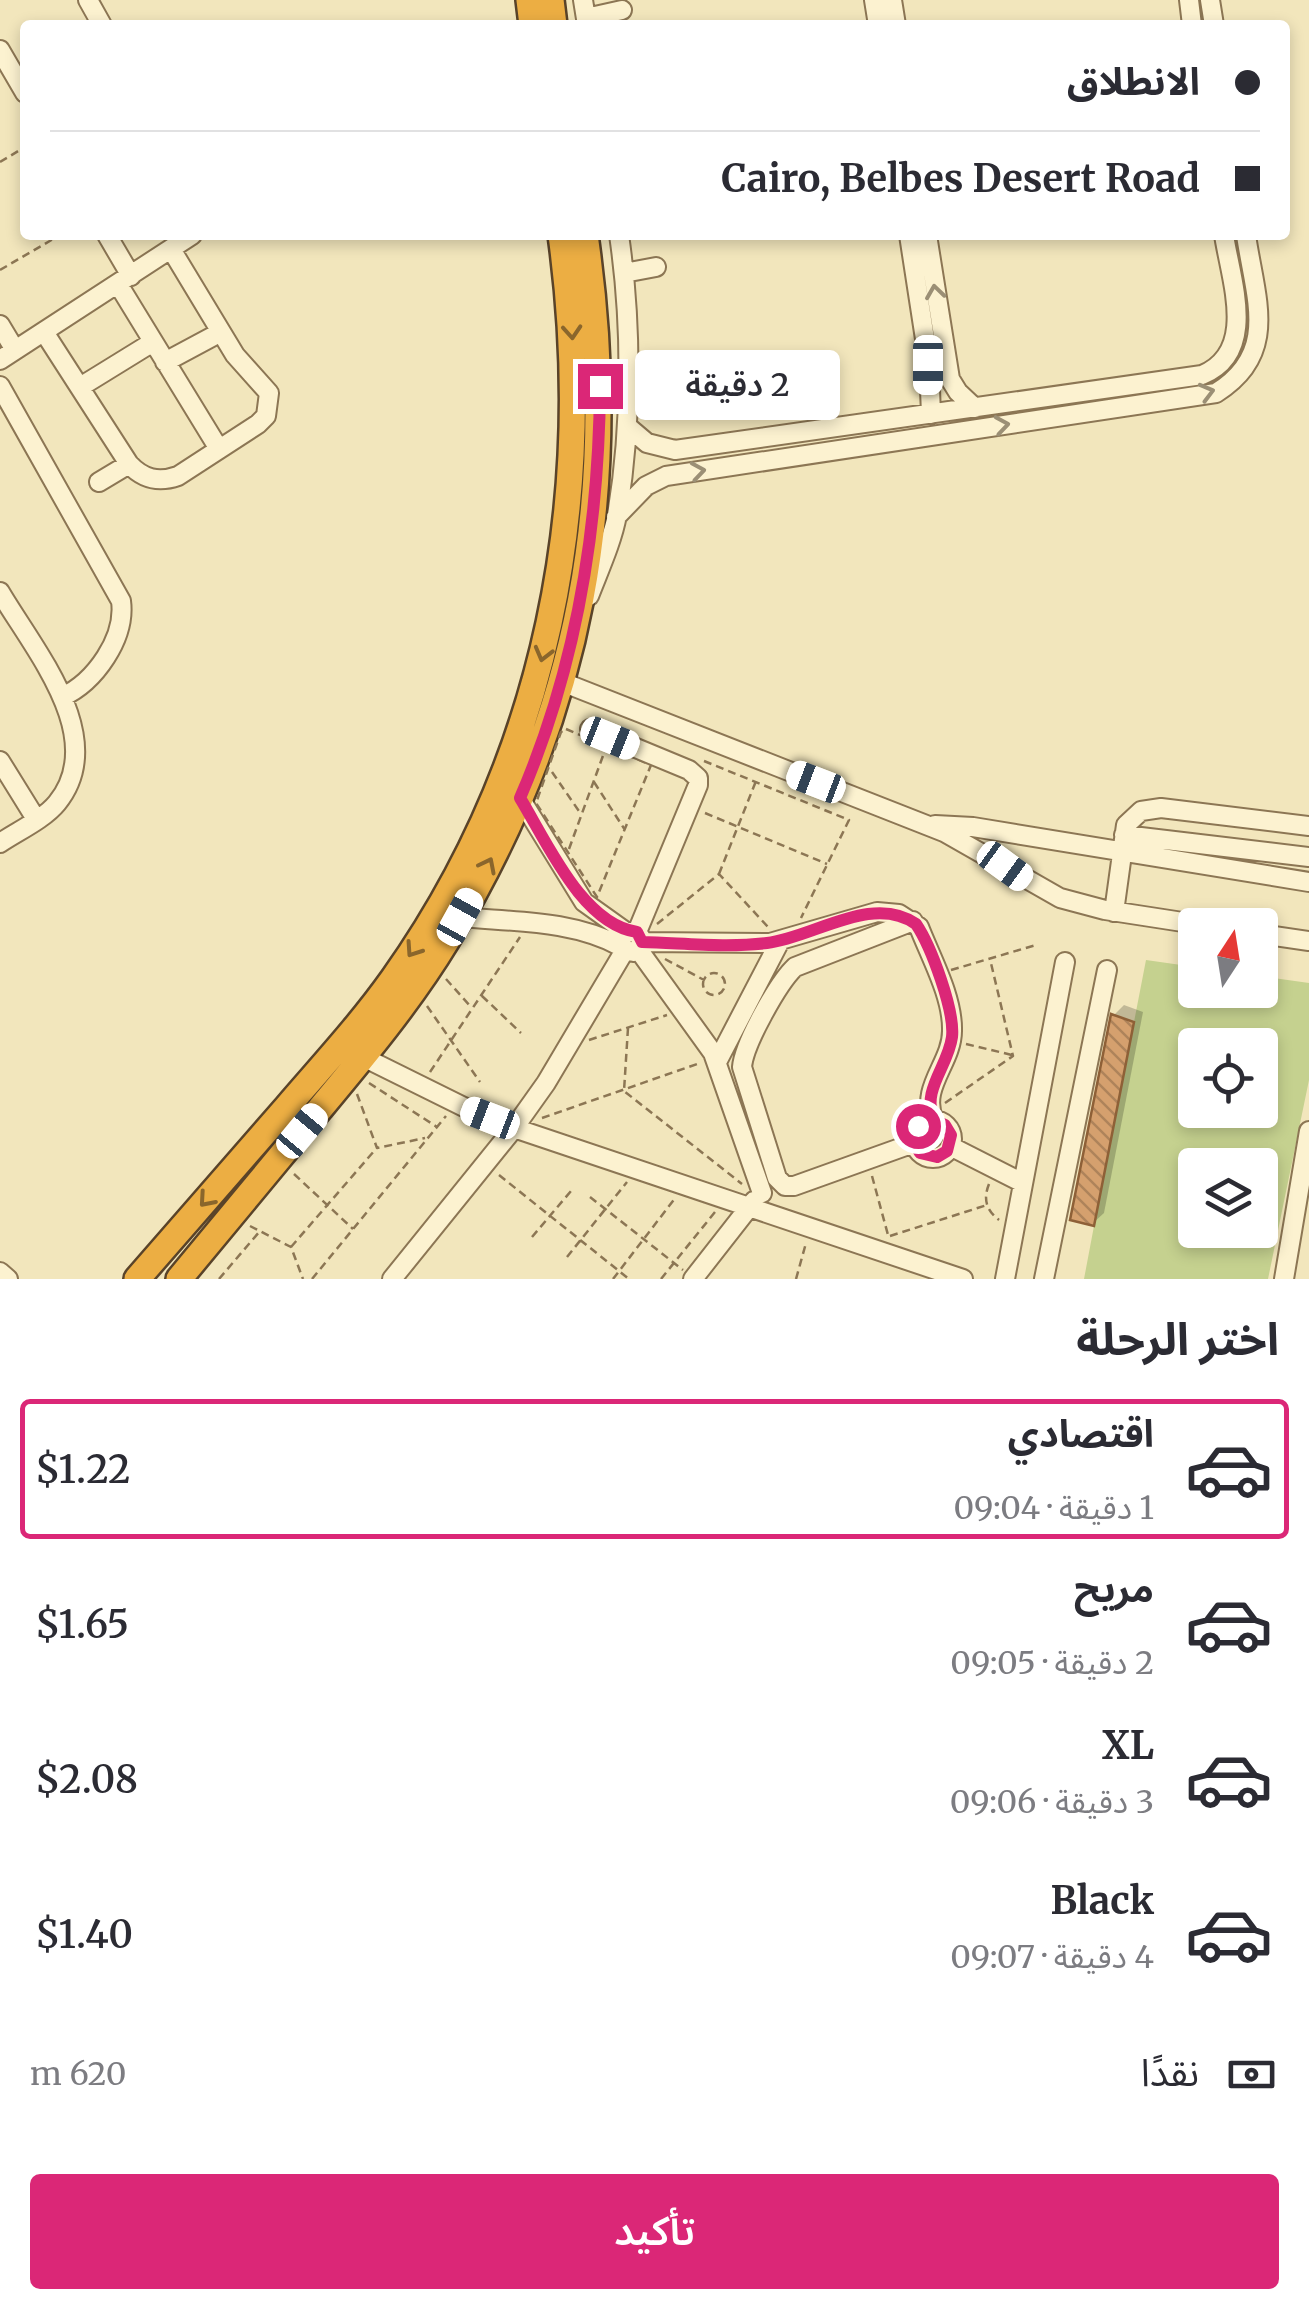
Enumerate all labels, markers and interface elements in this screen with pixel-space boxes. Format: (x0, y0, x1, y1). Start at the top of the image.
text: الانطلاق (1067, 58, 1200, 105)
text: Cairo, Belbes Desert Road (722, 155, 1200, 202)
one-way arrow (926, 284, 947, 300)
one-way arrow (560, 324, 582, 340)
car (913, 335, 943, 395)
callout: 2 دقيقة (635, 351, 840, 421)
route end (578, 364, 623, 409)
text: 2 دقيقة (685, 365, 790, 405)
one-way arrow (1197, 383, 1215, 404)
one-way arrow (993, 416, 1010, 437)
one-way arrow (689, 462, 706, 483)
one-way arrow (533, 645, 554, 662)
car (577, 713, 643, 763)
car (783, 757, 849, 807)
car (972, 836, 1038, 896)
one-way arrow (476, 858, 495, 876)
car (432, 883, 488, 951)
north arrow (1178, 908, 1278, 1008)
map controls (1178, 908, 1278, 1248)
one-way arrow (407, 939, 425, 958)
button: locate (1178, 1028, 1278, 1128)
car (457, 1093, 523, 1143)
car (271, 1098, 333, 1164)
route start (896, 1104, 941, 1149)
button: layers (1178, 1148, 1278, 1248)
one-way arrow (199, 1189, 217, 1207)
text: اختر الرحلة (1076, 1311, 1279, 1367)
text: اقتصادي (1008, 1410, 1154, 1457)
icon: car (1184, 1424, 1274, 1514)
text: $1.22 (35, 1446, 131, 1493)
text: 1 دقيقة · 09:04 (954, 1488, 1154, 1528)
text: مريح (1074, 1565, 1154, 1612)
icon: car (1184, 1579, 1274, 1669)
text: $1.65 (35, 1601, 129, 1648)
text: 2 دقيقة · 09:05 (950, 1643, 1154, 1683)
text: XL (1102, 1722, 1154, 1769)
icon: car (1184, 1734, 1274, 1824)
text: $2.08 (35, 1756, 138, 1803)
text: 3 دقيقة · 09:06 (950, 1782, 1154, 1822)
text: Black (1050, 1877, 1154, 1924)
icon: car (1184, 1889, 1274, 1979)
text: $1.40 (35, 1911, 133, 1958)
text: 4 دقيقة · 09:07 (950, 1937, 1154, 1977)
icon: cash (1224, 2047, 1279, 2102)
text: نقدًا (1141, 2049, 1199, 2096)
text: 620 m (30, 2054, 126, 2094)
button: تأكيد (30, 2174, 1279, 2289)

